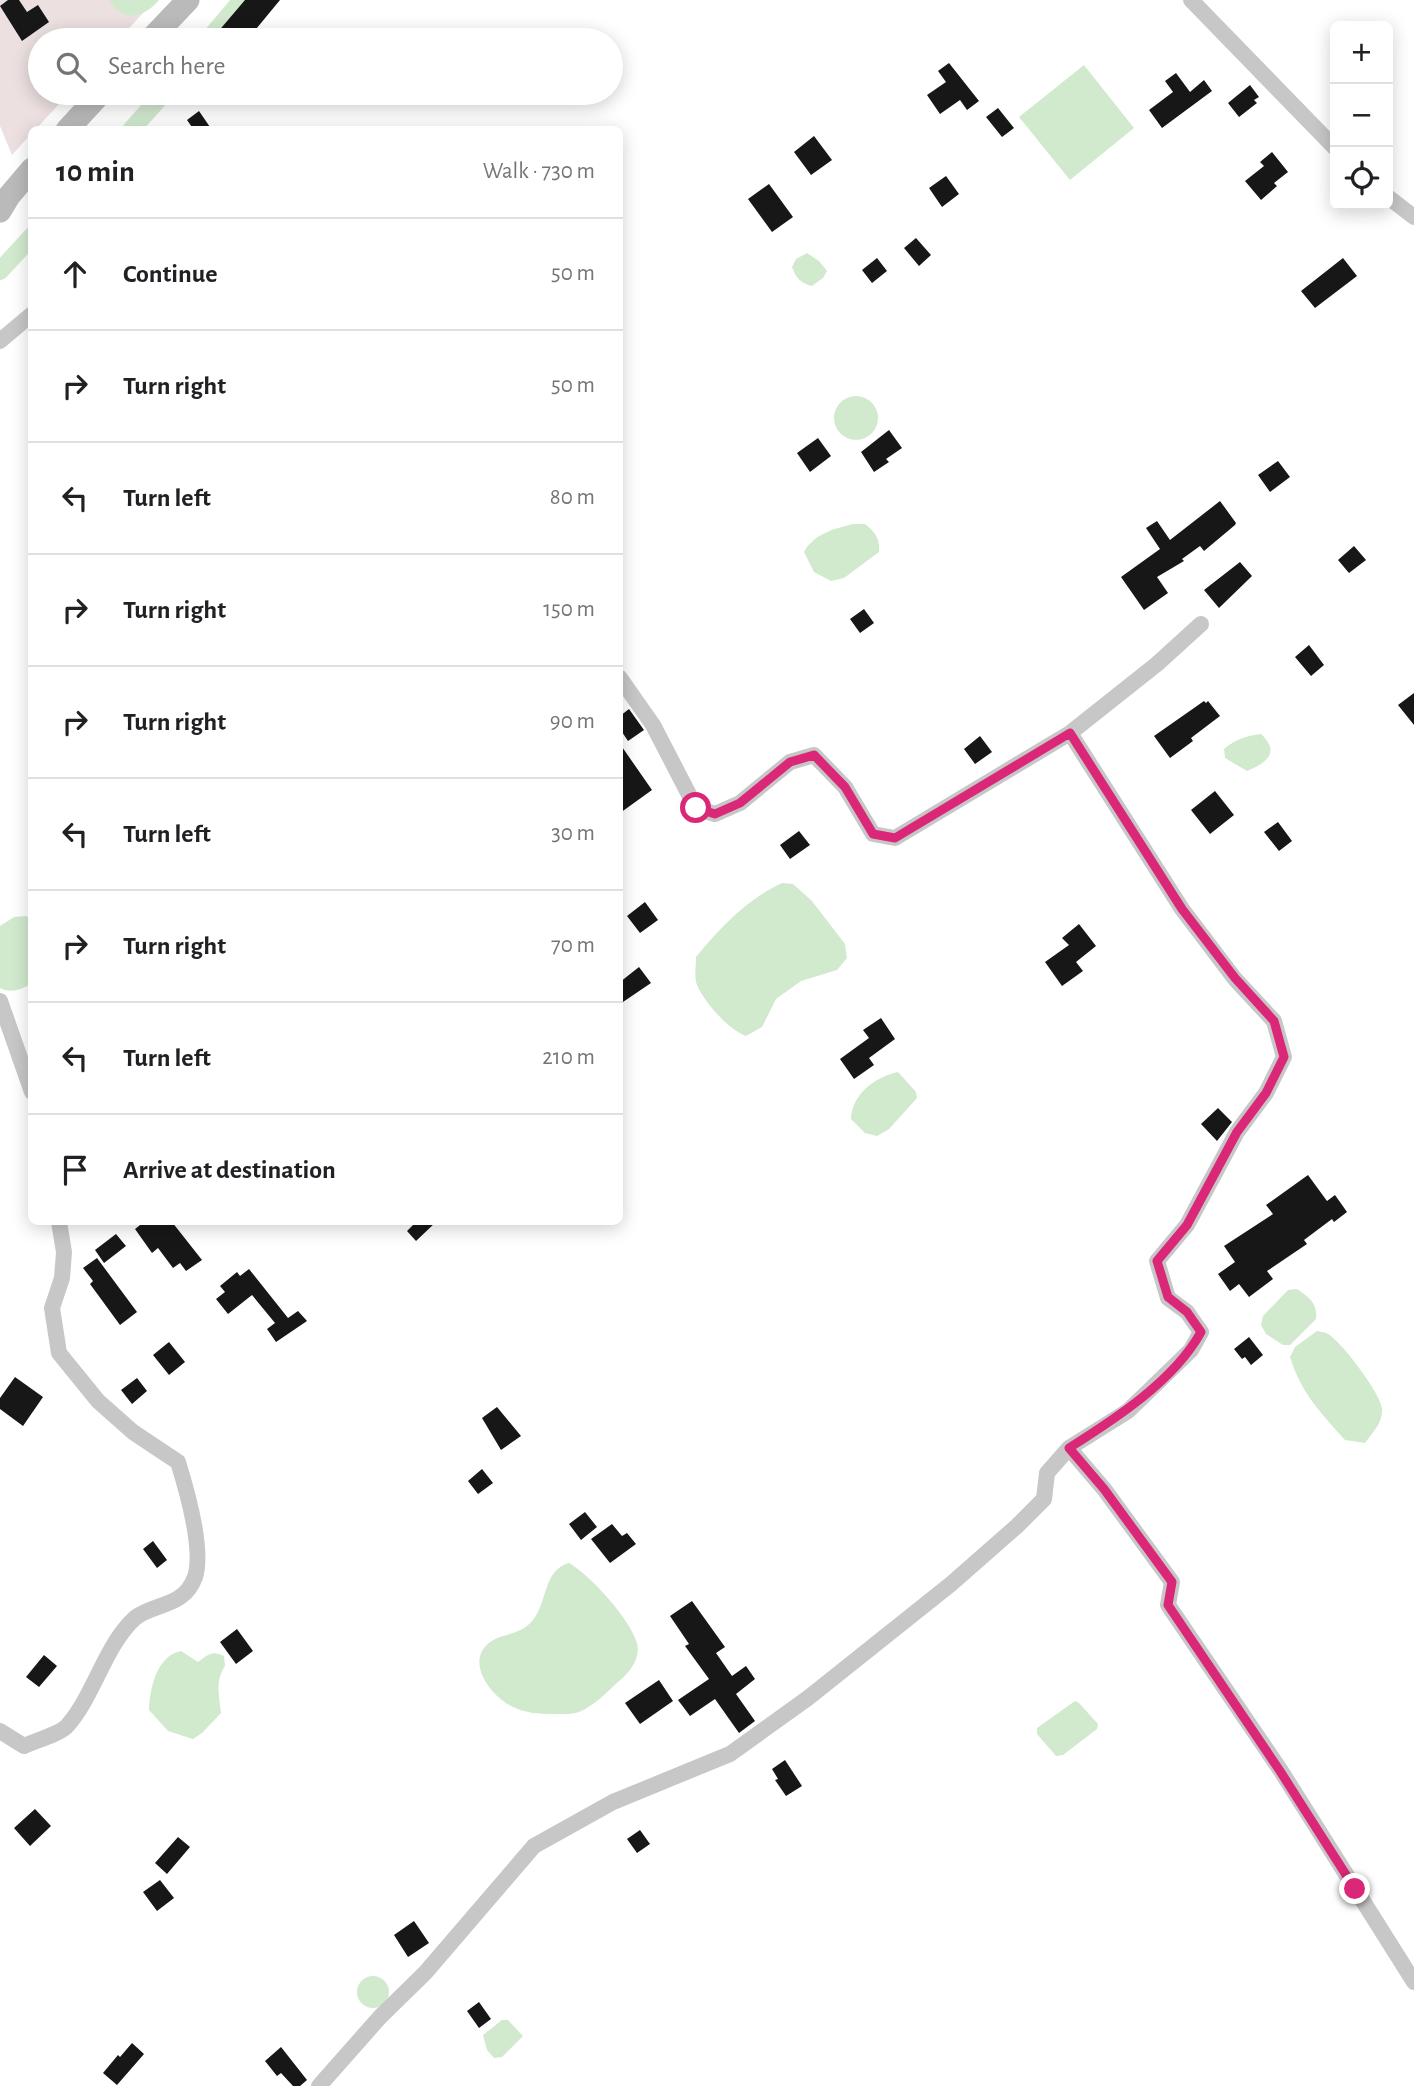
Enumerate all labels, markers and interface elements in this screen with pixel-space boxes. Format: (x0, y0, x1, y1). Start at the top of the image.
map controls (1330, 21, 1393, 210)
button: + (1330, 21, 1393, 84)
search box (28, 28, 623, 105)
icon: search (52, 48, 90, 86)
text: Search here (108, 53, 226, 79)
button: − (1330, 84, 1393, 147)
button: locate (1330, 147, 1393, 210)
text: 10 min (56, 157, 135, 187)
text: Walk · 730 m (483, 160, 595, 183)
icon: ahead (56, 255, 94, 293)
text: Continue (123, 261, 218, 287)
text: 50 m (551, 262, 595, 285)
icon: right (56, 367, 94, 405)
text: Turn right (123, 373, 226, 399)
text: 50 m (551, 374, 595, 397)
icon: left (56, 479, 94, 517)
text: Turn left (123, 485, 211, 511)
text: 80 m (550, 486, 595, 509)
icon: right (56, 591, 94, 629)
text: Turn right (123, 597, 226, 623)
text: 150 m (543, 598, 595, 621)
icon: right (56, 703, 94, 741)
text: Turn right (123, 709, 226, 735)
text: 90 m (550, 710, 595, 733)
route start (680, 792, 711, 823)
icon: left (56, 815, 94, 853)
text: Turn left (123, 821, 211, 847)
text: 30 m (551, 822, 595, 845)
icon: right (56, 927, 94, 965)
text: Turn right (123, 933, 226, 959)
text: 70 m (551, 934, 595, 957)
icon: left (56, 1039, 94, 1077)
text: Turn left (123, 1045, 211, 1071)
text: 210 m (542, 1046, 595, 1069)
icon: arrive (56, 1151, 94, 1189)
text: Arrive at destination (123, 1157, 336, 1183)
route end (1339, 1873, 1370, 1904)

